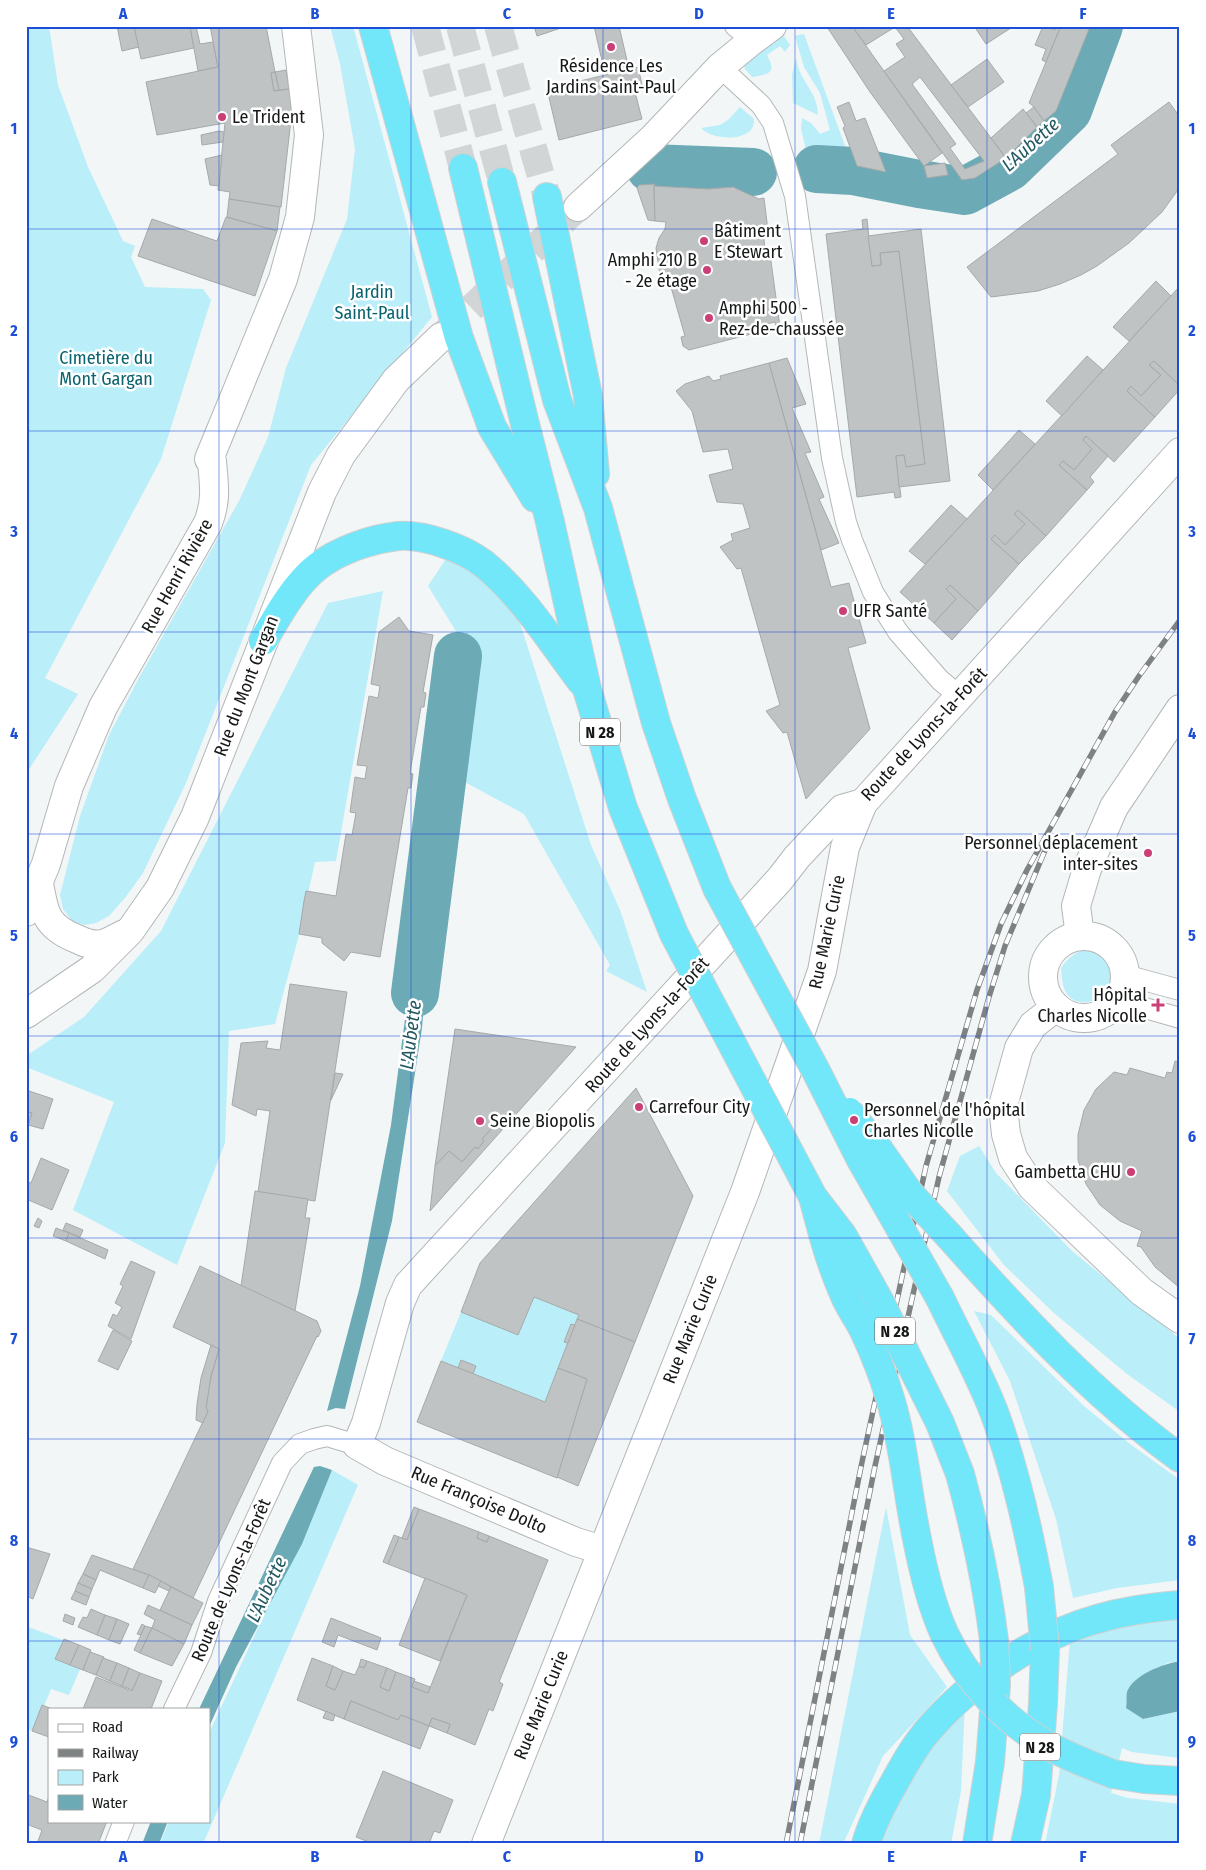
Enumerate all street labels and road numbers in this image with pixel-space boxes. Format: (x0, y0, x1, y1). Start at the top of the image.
street label: Rue Henri Rivière (137, 515, 217, 637)
street label: Rue du Mont Gargan (209, 612, 283, 760)
street label: Route de Lyons-la-Forêt (856, 662, 992, 806)
road number: N 28 (580, 719, 620, 746)
street label: Rue Marie Curie (804, 873, 850, 991)
street label: Route de Lyons-la-Forêt (580, 953, 714, 1097)
street label: Rue Marie Curie (658, 1271, 722, 1387)
road number: N 28 (875, 1318, 915, 1344)
street label: Rue Françoise Dolto (408, 1461, 550, 1539)
street label: Route de Lyons-la-Forêt (187, 1495, 275, 1665)
street label: Rue Marie Curie (509, 1647, 573, 1763)
road number: N 28 (1020, 1734, 1060, 1760)

